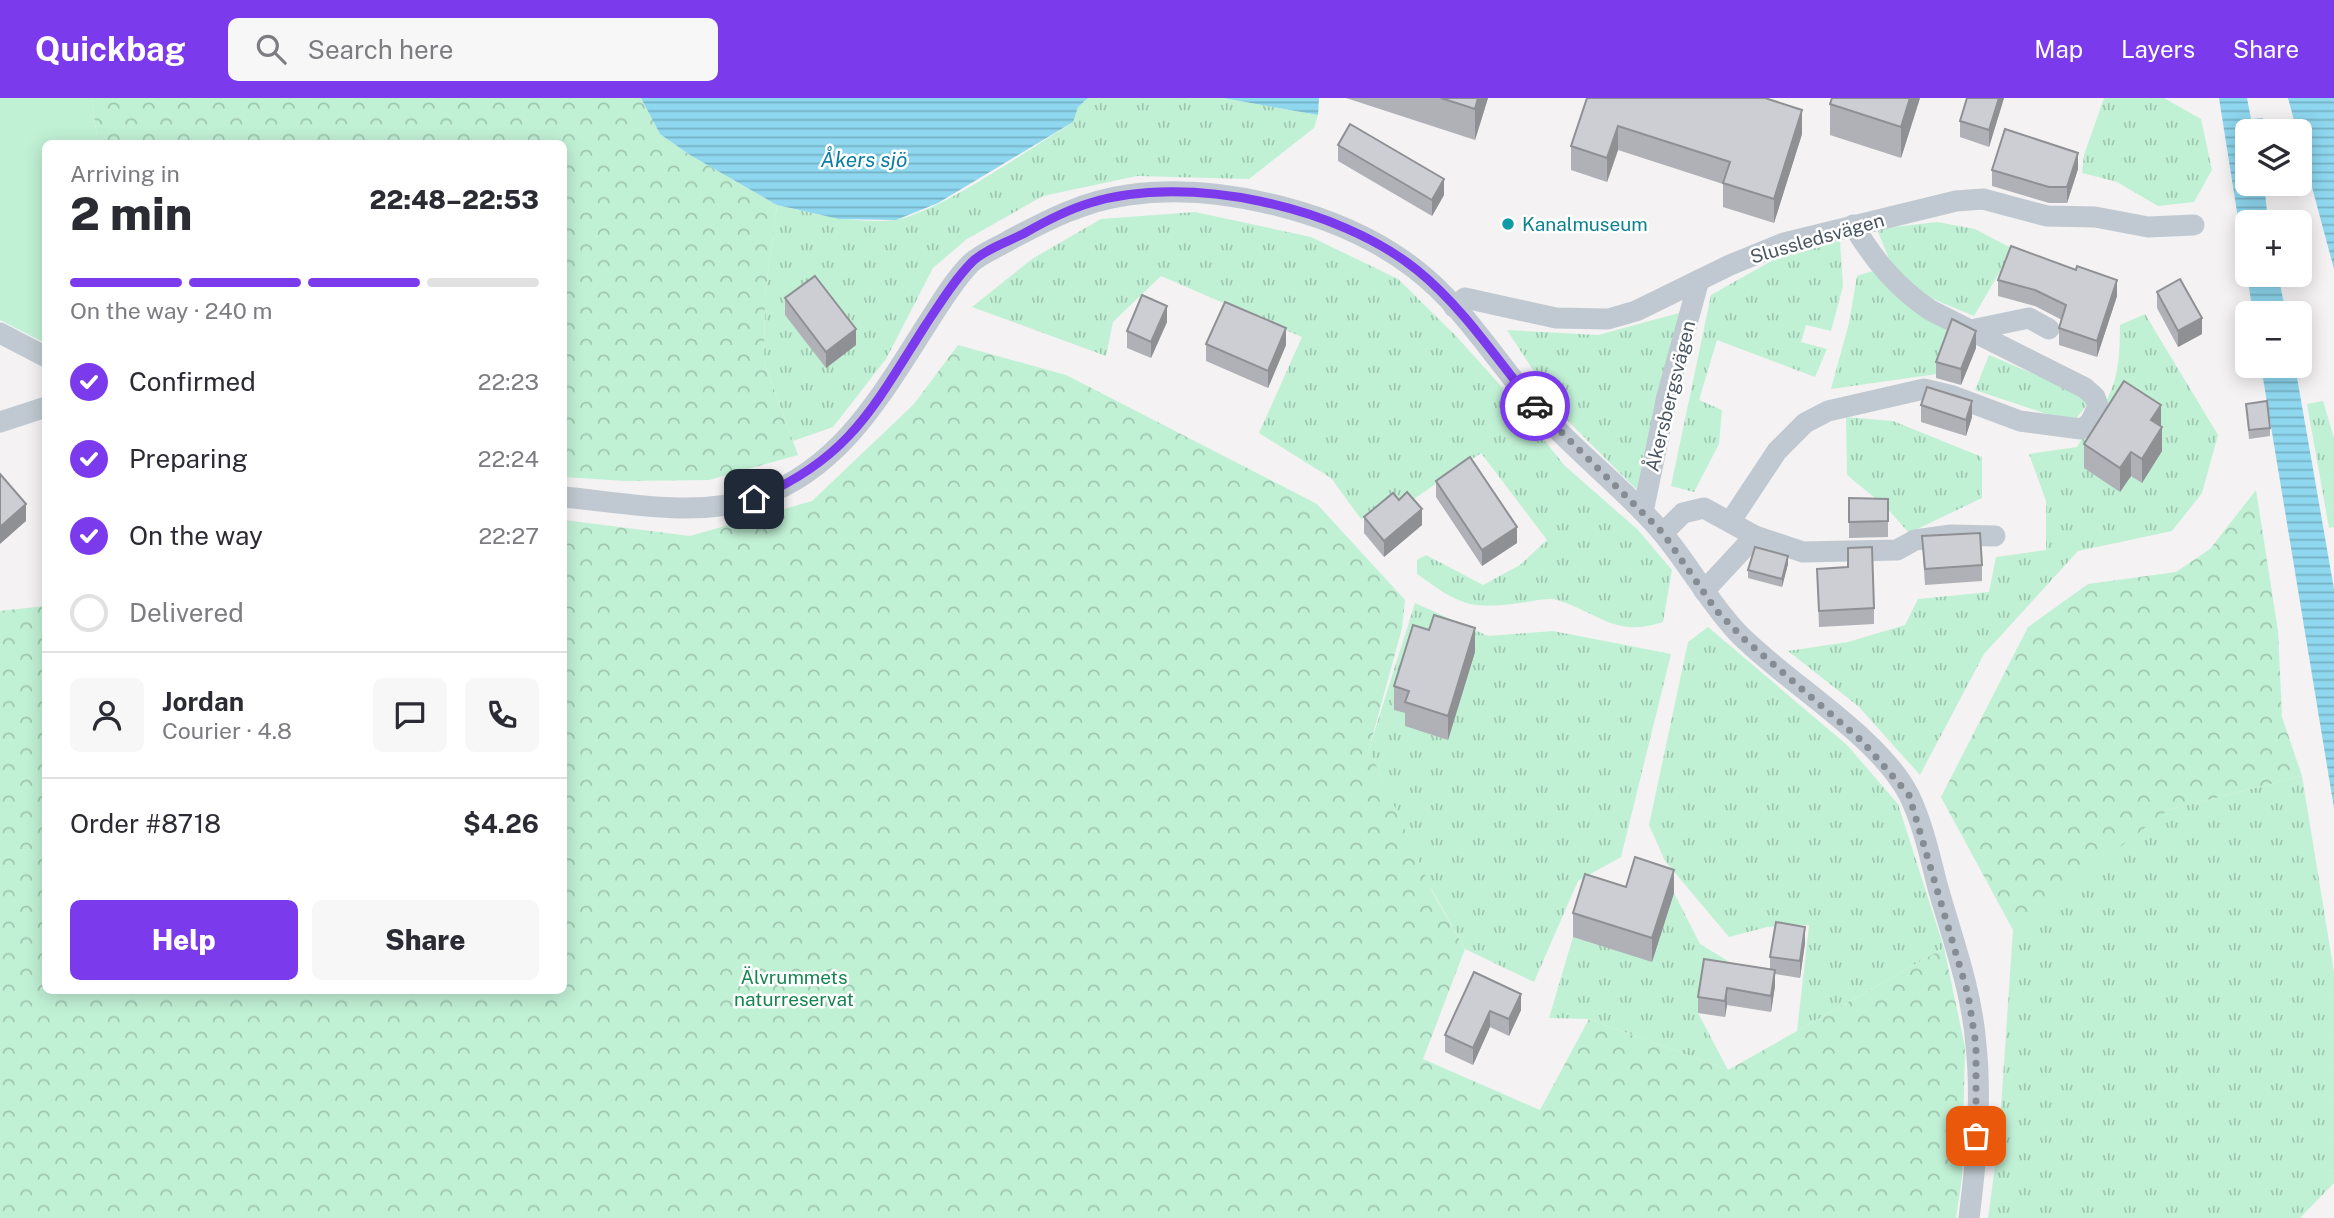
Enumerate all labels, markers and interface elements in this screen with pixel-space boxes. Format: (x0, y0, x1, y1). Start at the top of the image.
search box (228, 18, 718, 81)
text: Quickbag (35, 30, 186, 68)
icon: search (252, 30, 290, 68)
text: Search here (308, 34, 454, 65)
text: Map (2034, 35, 2083, 63)
text: Layers (2121, 35, 2195, 63)
text: Share (2233, 35, 2299, 63)
map controls (2235, 119, 2312, 378)
button: layers (2235, 119, 2312, 196)
water label: Åkers sjö (821, 146, 907, 172)
text: Arriving in (70, 160, 180, 187)
text: 22:48–22:53 (370, 184, 539, 215)
text: 2 min (70, 186, 192, 240)
street label: Slussledsvägen (1747, 208, 1887, 268)
button: + (2235, 210, 2312, 287)
place label: Kanalmuseum (1522, 213, 1648, 235)
marker: Kanalmuseum (1500, 216, 1516, 232)
text: On the way · 240 m (70, 297, 272, 324)
button: − (2235, 301, 2312, 378)
street label: Åkersbergsvägen (1640, 318, 1699, 474)
icon: check (70, 363, 108, 401)
text: Confirmed (129, 366, 256, 397)
text: 22:23 (478, 368, 539, 395)
courier (1500, 371, 1570, 441)
icon: car (1516, 387, 1554, 425)
icon: check (70, 440, 108, 478)
text: Preparing (129, 443, 248, 474)
text: 22:24 (478, 445, 539, 472)
pin (724, 469, 784, 529)
icon: home (735, 480, 773, 518)
icon: check (70, 517, 108, 555)
text: On the way (129, 520, 263, 551)
text: 22:27 (478, 522, 539, 549)
text: Delivered (129, 597, 244, 628)
button: person (70, 678, 144, 752)
button: chat (373, 678, 447, 752)
button: phone (465, 678, 539, 752)
text: Jordan (162, 686, 244, 717)
text: Courier · 4.8 (162, 717, 292, 744)
text: Order #8718 (70, 808, 221, 839)
text: $4.26 (463, 808, 539, 839)
button: Help (70, 900, 298, 980)
button: Share (312, 900, 539, 980)
park label: Älvrummets naturreservat (734, 966, 854, 1010)
pin (1946, 1106, 2006, 1166)
icon: bag (1957, 1117, 1995, 1155)

